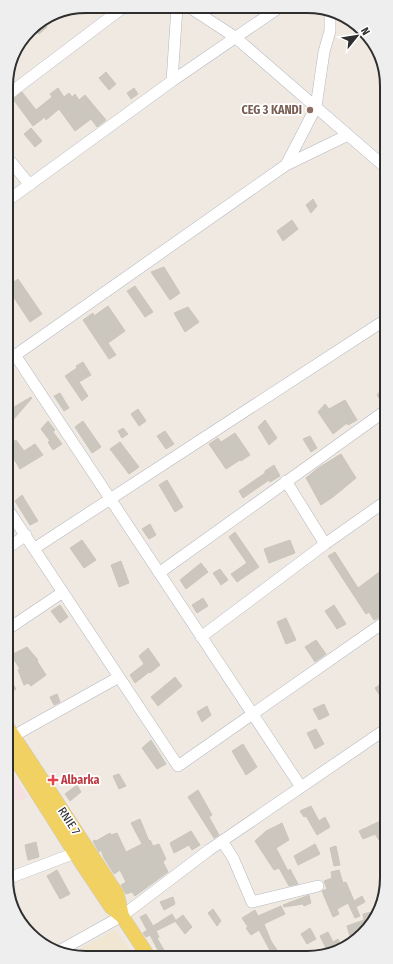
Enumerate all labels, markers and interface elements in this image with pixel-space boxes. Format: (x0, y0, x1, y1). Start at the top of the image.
north arrow (337, 16, 377, 56)
text: N (358, 25, 373, 37)
place label: CEG 3 KANDI (241, 103, 302, 117)
marker: CEG 3 KANDI (305, 105, 315, 115)
place label: Albarka (60, 773, 99, 787)
marker: Albarka (48, 775, 58, 785)
street label: RNIE 7 (55, 804, 83, 838)

